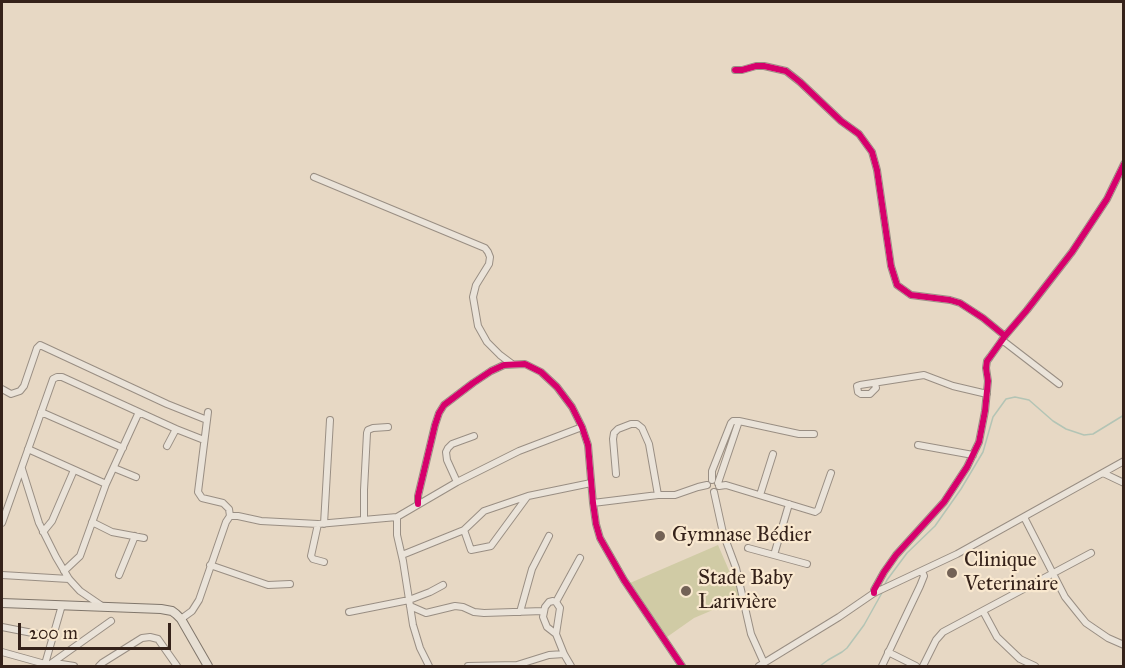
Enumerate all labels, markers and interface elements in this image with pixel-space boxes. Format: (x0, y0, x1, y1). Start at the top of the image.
place label: Gymnase Bédier (672, 523, 811, 549)
marker: Gymnase Bédier (653, 529, 667, 543)
place label: Clinique Veterinaire (964, 548, 1058, 598)
place label: Stade Baby Larivière (698, 566, 793, 616)
marker: Clinique Veterinaire (945, 566, 959, 580)
marker: Stade Baby Larivière (679, 584, 693, 598)
scale bar (21, 611, 174, 649)
text: 200 m (29, 622, 78, 644)

